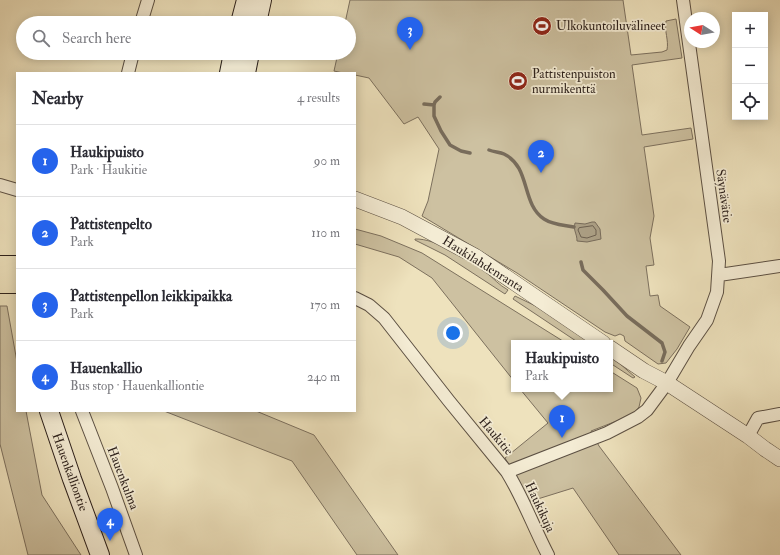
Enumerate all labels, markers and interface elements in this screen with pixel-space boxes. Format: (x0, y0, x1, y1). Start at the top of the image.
north arrow (684, 12, 720, 48)
map controls (732, 12, 768, 120)
button: + (732, 12, 768, 48)
sports icon: Ulkokuntoiluvälineet (531, 15, 553, 37)
search box (16, 16, 356, 60)
pin: 3 (397, 17, 423, 50)
place label: Ulkokuntoiluvälineet (556, 18, 665, 34)
icon: search (30, 27, 52, 49)
text: Search here (62, 29, 131, 48)
button: − (732, 48, 768, 84)
place label: Pattistenpuiston nurmikenttä (532, 66, 616, 97)
sports icon: Pattistenpuiston nurmikenttä (507, 70, 529, 92)
button: locate (732, 84, 768, 120)
text: Nearby (32, 88, 83, 109)
text: 4 results (297, 90, 340, 106)
pin: 2 (528, 140, 554, 173)
text: Haukipuisto (70, 143, 144, 162)
text: 1 (43, 153, 47, 169)
text: 90 m (314, 153, 340, 169)
text: Park · Haukitie (70, 162, 147, 178)
street label: Säynävätie (711, 168, 736, 225)
text: Pattistenpelto (70, 215, 152, 234)
text: 2 (42, 225, 48, 241)
text: 110 m (311, 225, 340, 241)
street label: Haukilahdenranta (439, 233, 527, 296)
text: Park (70, 234, 94, 250)
text: Pattistenpellon leikkipaikka (70, 287, 232, 306)
text: 3 (43, 297, 48, 313)
text: 170 m (310, 297, 340, 313)
text: Park (70, 306, 94, 322)
your location (443, 323, 463, 343)
popup (511, 340, 613, 392)
text: Haukipuisto (525, 349, 599, 368)
text: Hauenkallio (70, 359, 142, 378)
text: Park (525, 368, 549, 384)
text: 4 (41, 369, 49, 385)
text: 240 m (307, 369, 340, 385)
text: Bus stop · Hauenkalliontie (70, 378, 204, 394)
pin: 1 (549, 405, 575, 438)
street label: Haukitie (475, 413, 517, 459)
street label: Hauenkalliontie (48, 431, 92, 514)
street label: Hauenkulma (104, 444, 143, 513)
street label: Haukikuja (521, 479, 559, 535)
pin: 4 (97, 508, 123, 541)

